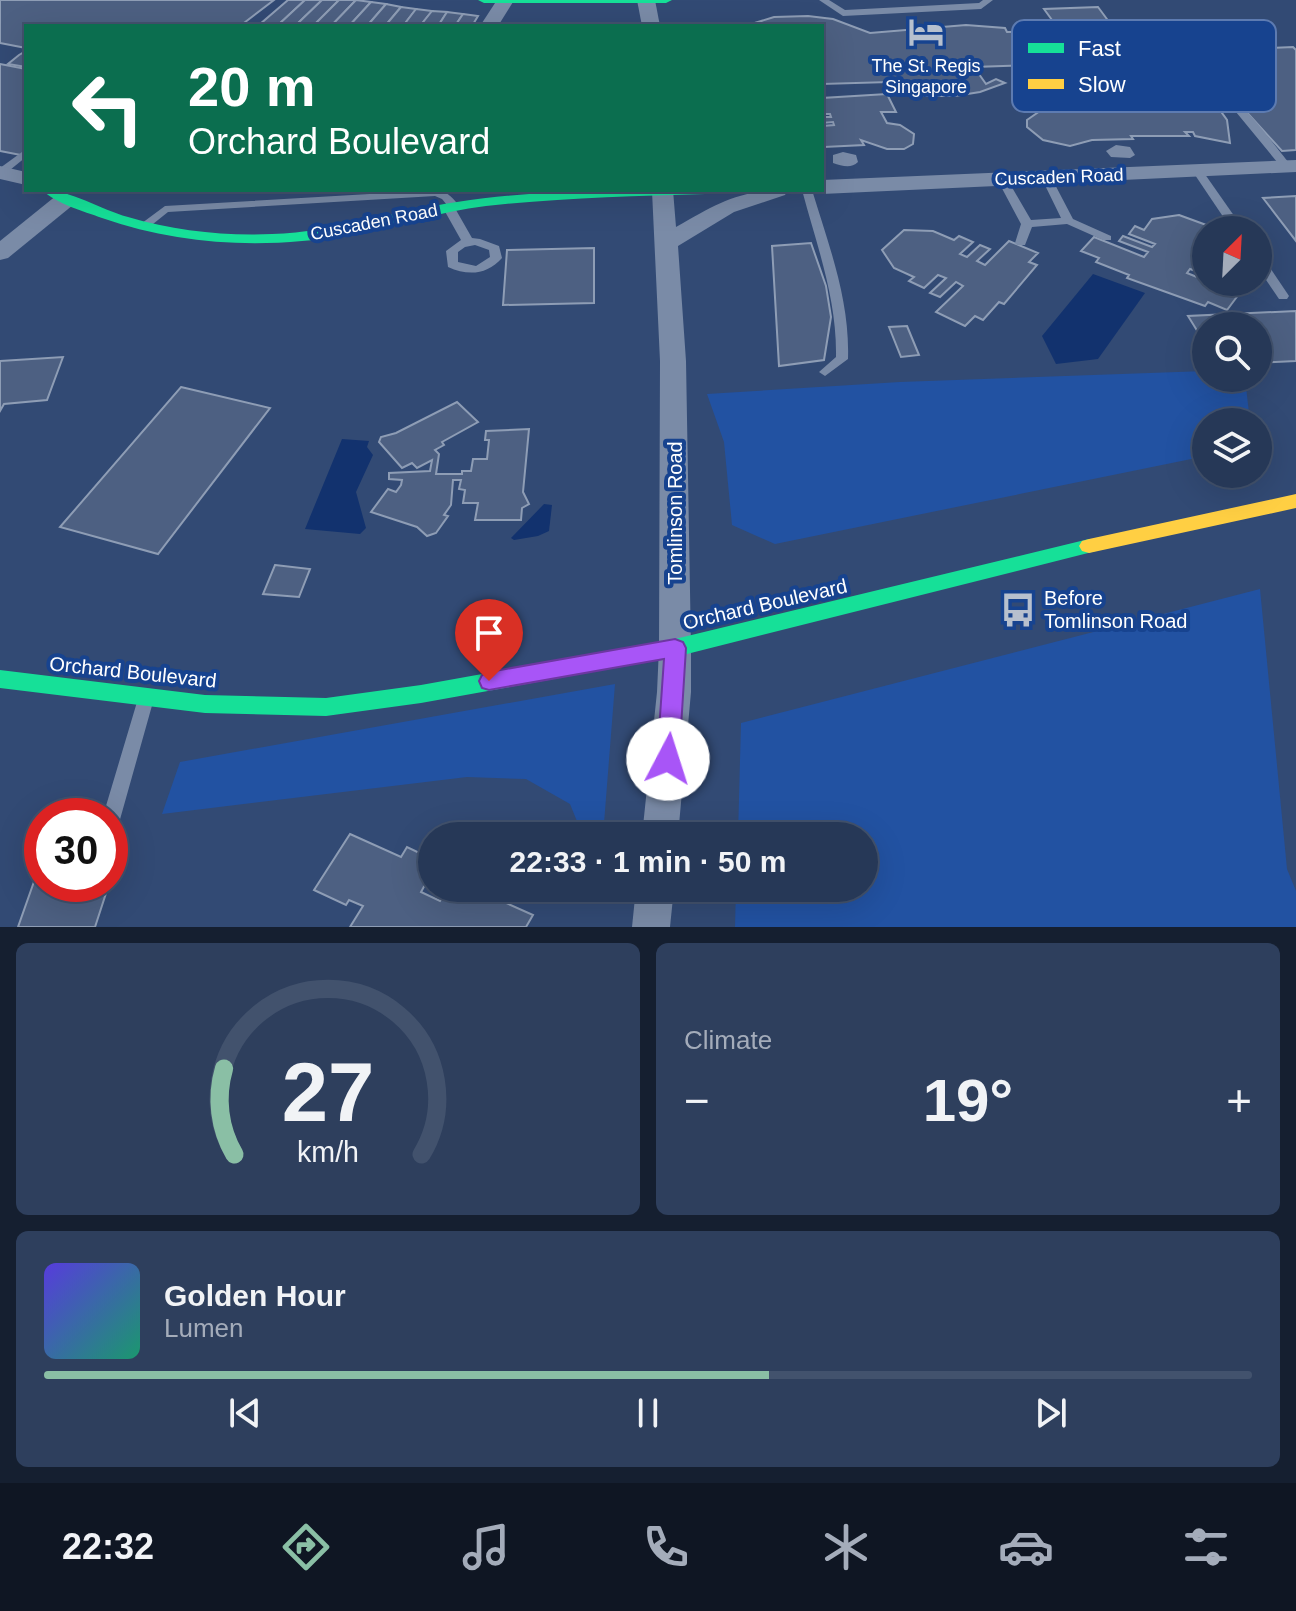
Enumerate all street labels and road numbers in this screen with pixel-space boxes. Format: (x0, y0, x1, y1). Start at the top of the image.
street label: Cuscaden Road (994, 165, 1124, 189)
street label: Cuscaden Road (309, 200, 439, 244)
street label: Tomlinson Road (664, 441, 686, 585)
street label: Orchard Boulevard (681, 574, 849, 634)
street label: Orchard Boulevard (48, 652, 218, 692)

